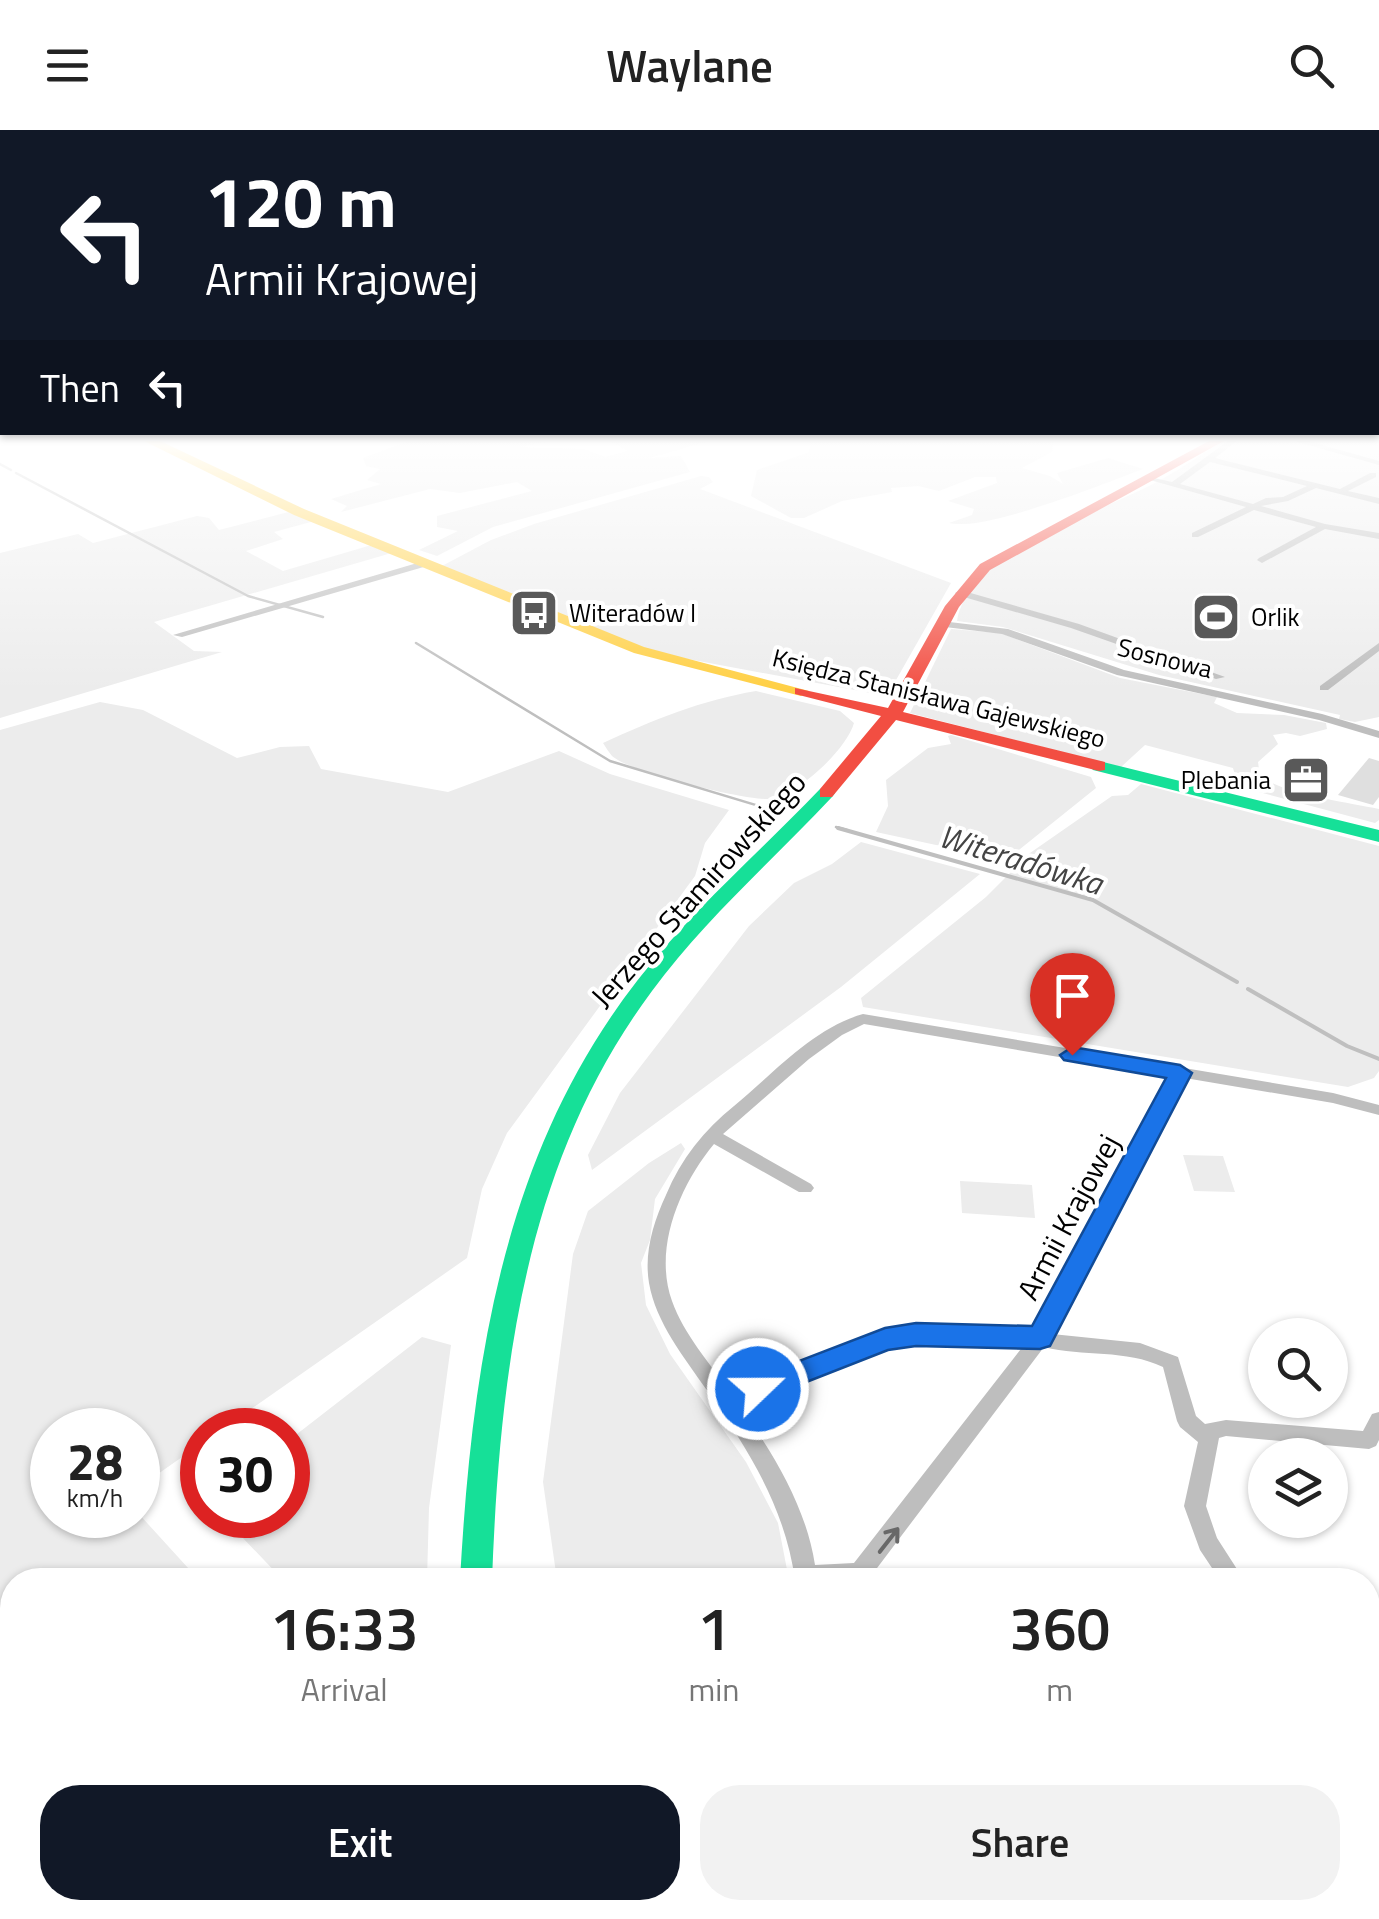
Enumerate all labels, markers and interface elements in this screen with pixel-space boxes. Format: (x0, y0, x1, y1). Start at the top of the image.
text: Waylane (606, 31, 773, 99)
icon: menu (40, 38, 95, 93)
icon: search (1284, 38, 1339, 93)
text: 120 m (205, 148, 397, 254)
icon: left (40, 170, 170, 300)
text: Armii Krajowej (205, 244, 478, 312)
text: Then (40, 359, 120, 417)
icon: left (140, 360, 195, 415)
bus stop icon: Witeradów I (508, 587, 560, 639)
sports icon: Orlik (1190, 591, 1242, 643)
place label: Witeradów I (569, 594, 696, 632)
place label: Orlik (1251, 598, 1299, 636)
street label: Sosnowa (1114, 628, 1217, 688)
street label: Księdza Stanisława Gajewskiego (769, 638, 1109, 758)
office icon: Plebania (1280, 754, 1332, 806)
street label: Jerzego Stamirowskiego (579, 761, 817, 1017)
place label: Plebania (1181, 761, 1271, 799)
water label: Witeradówka (933, 811, 1110, 907)
pin (1030, 953, 1115, 1056)
icon: arrive (1045, 968, 1100, 1023)
street label: Armii Krajowej (1005, 1126, 1131, 1308)
map controls (1248, 1318, 1348, 1538)
button: search (1248, 1318, 1348, 1418)
position arrow (706, 1337, 810, 1441)
speed limit sign: 30 (180, 1408, 310, 1538)
text: 28 (67, 1423, 123, 1499)
button: layers (1248, 1438, 1348, 1538)
text: km/h (67, 1479, 123, 1517)
one-way arrow (878, 1527, 899, 1554)
text: 16:33 (270, 1582, 419, 1673)
text: 1 (697, 1582, 731, 1673)
text: 360 (1009, 1582, 1110, 1673)
text: Arrival (301, 1665, 388, 1713)
text: min (688, 1665, 739, 1713)
text: m (1046, 1665, 1073, 1713)
button: Exit (40, 1785, 680, 1900)
button: Share (700, 1785, 1340, 1900)

